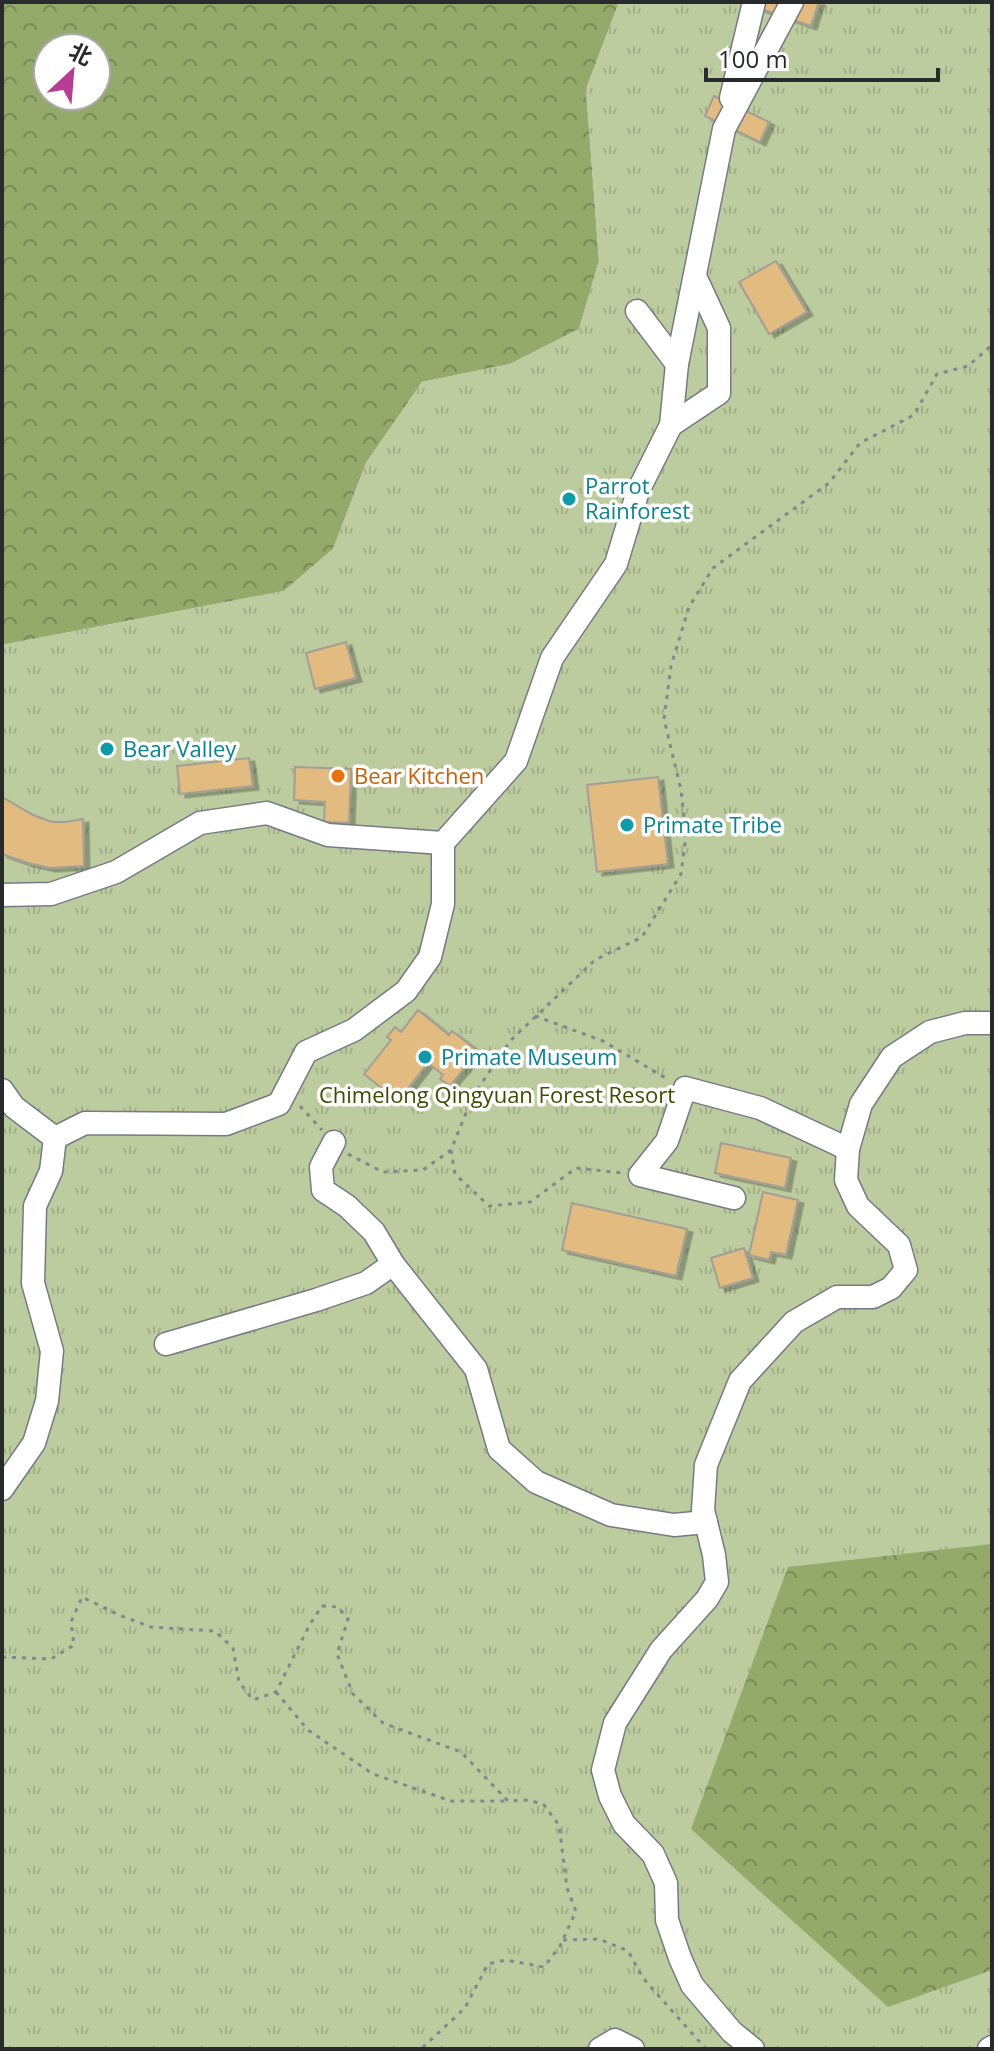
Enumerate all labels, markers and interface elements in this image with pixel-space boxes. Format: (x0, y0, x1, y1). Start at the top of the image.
north arrow (32, 32, 112, 112)
scale bar (706, 32, 938, 82)
text: 北 (65, 35, 98, 71)
text: 100 m (718, 42, 788, 75)
place label: Parrot Rainforest (585, 470, 690, 525)
marker: Parrot Rainforest (560, 490, 578, 508)
place label: Bear Valley (123, 733, 237, 763)
marker: Bear Valley (98, 740, 116, 758)
place label: Bear Kitchen (354, 760, 484, 790)
marker: Bear Kitchen (329, 767, 347, 785)
place label: Primate Tribe (643, 809, 782, 839)
marker: Primate Tribe (618, 816, 636, 834)
place label: Primate Museum (441, 1041, 617, 1071)
marker: Primate Museum (416, 1048, 434, 1066)
park label: Chimelong Qingyuan Forest Resort (319, 1079, 675, 1109)

